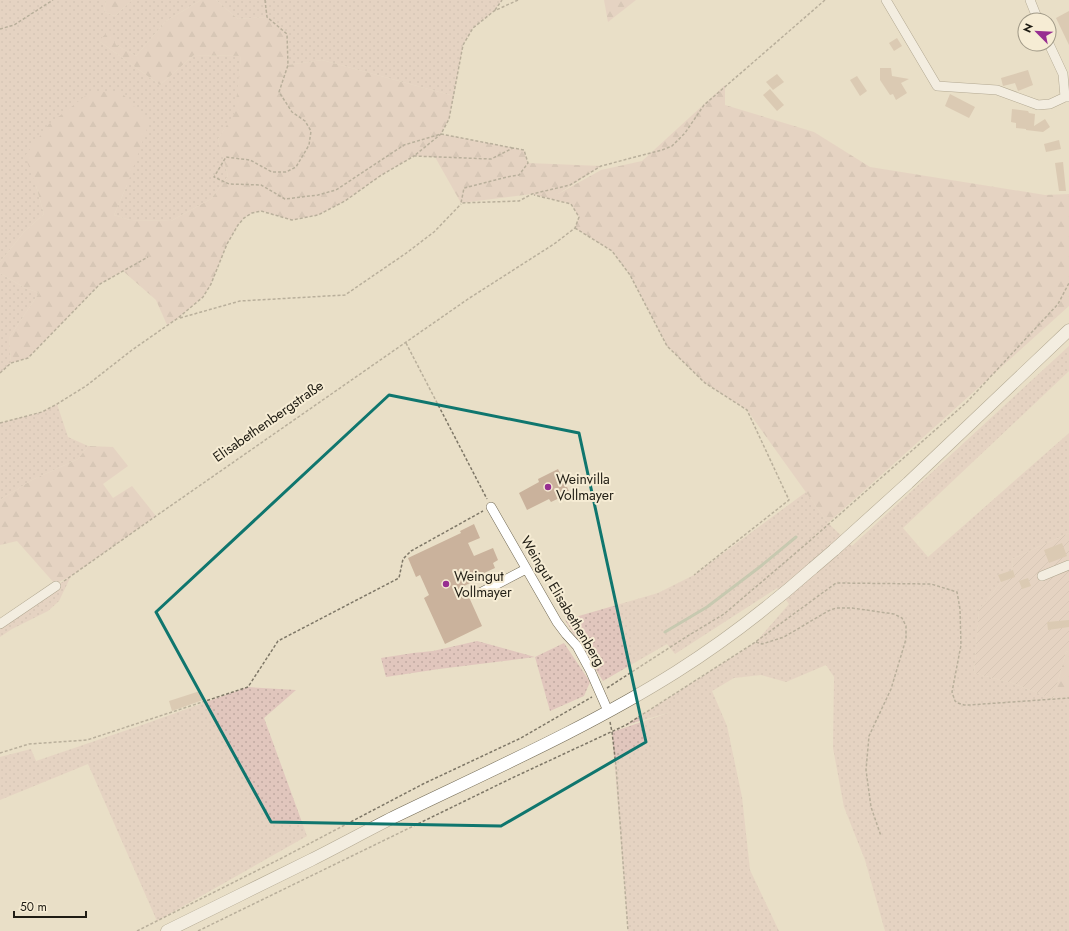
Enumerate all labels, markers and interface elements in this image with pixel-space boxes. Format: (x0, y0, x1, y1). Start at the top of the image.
north arrow (1017, 12, 1057, 52)
text: N (1019, 21, 1037, 35)
street label: Elisabethenbergstraße (209, 375, 327, 467)
place label: Weinvilla Vollmayer (556, 469, 614, 505)
marker: Weinvilla Vollmayer (543, 482, 553, 492)
street label: Weingut Elisabethenberg (516, 532, 610, 670)
place label: Weingut Vollmayer (454, 566, 512, 602)
marker: Weingut Vollmayer (441, 579, 451, 589)
scale bar (14, 893, 86, 919)
text: 50 m (20, 898, 47, 916)

